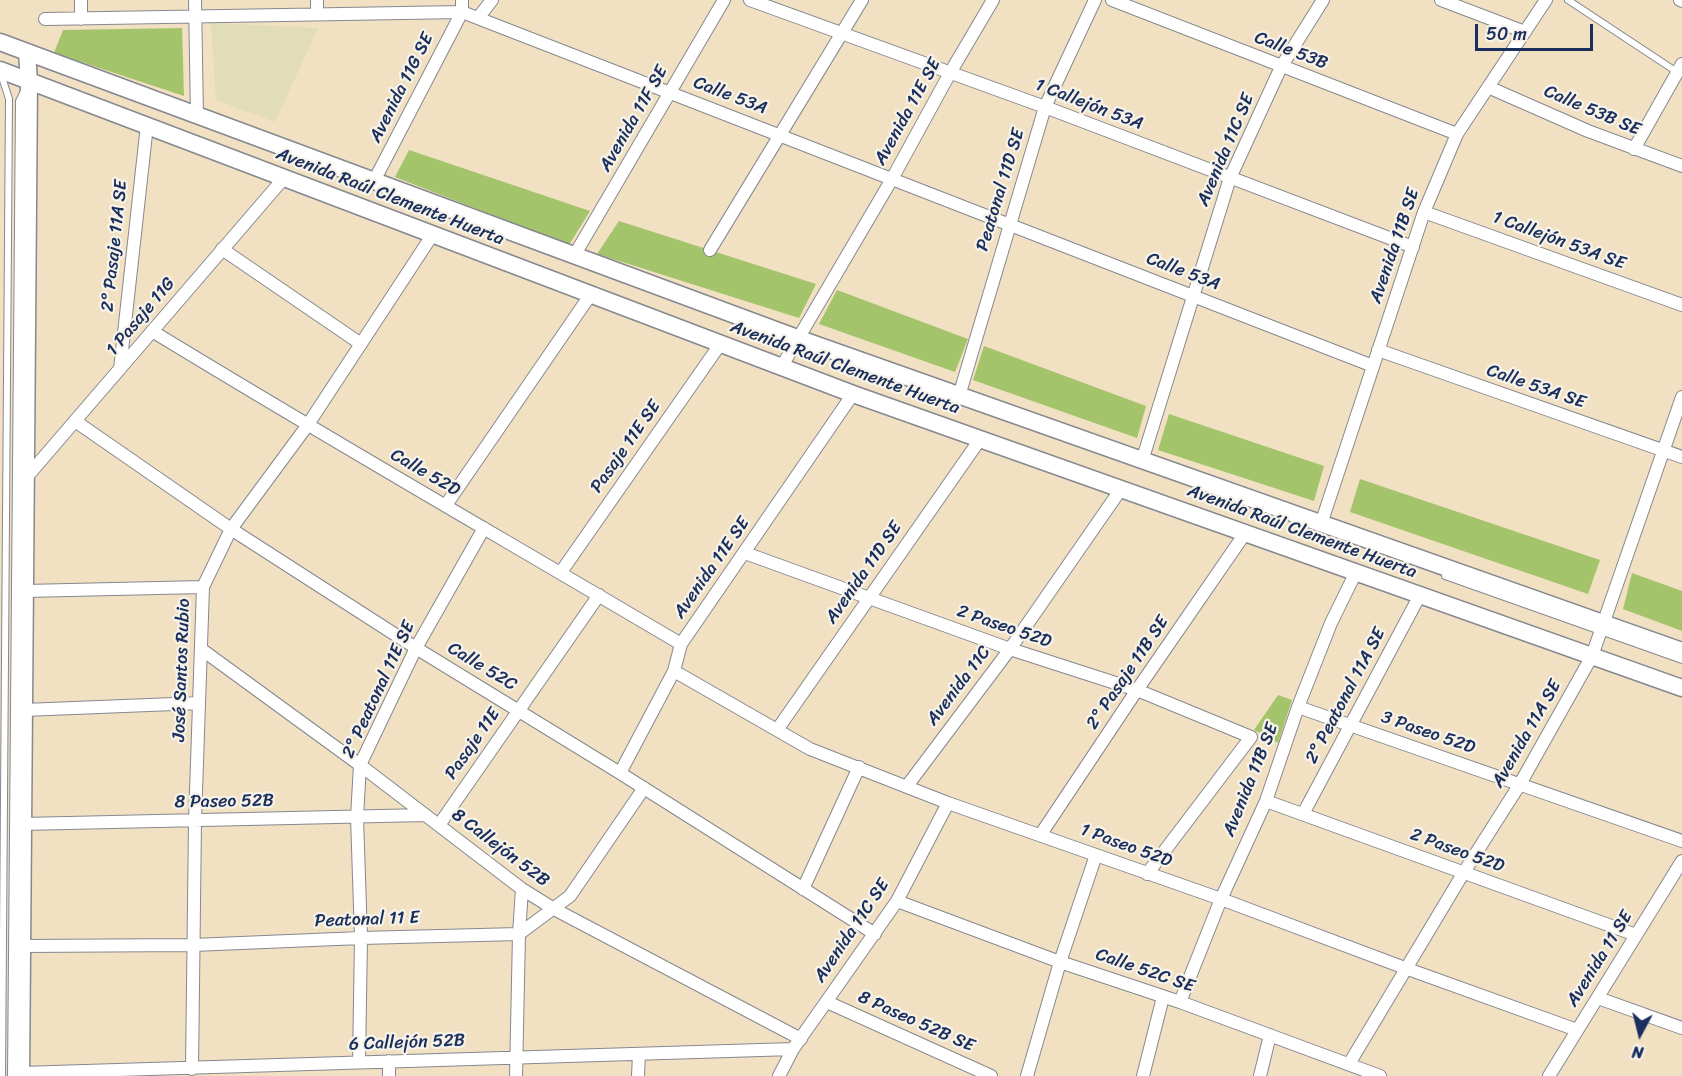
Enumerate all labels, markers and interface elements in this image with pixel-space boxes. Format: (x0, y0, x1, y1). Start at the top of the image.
scale bar (1478, 12, 1596, 50)
text: 50 m (1486, 18, 1527, 50)
street label: Calle 53B (1251, 27, 1331, 75)
street label: Avenida 11G SE (365, 30, 439, 146)
street label: Avenida 11E SE (870, 55, 946, 169)
street label: Avenida 11F SE (595, 62, 673, 176)
street label: Calle 53A (690, 72, 770, 120)
street label: 1 Callejón 53A (1032, 75, 1146, 135)
street label: Calle 53B SE (1541, 81, 1643, 141)
street label: Avenida 11C SE (1193, 91, 1259, 209)
street label: Peatonal 11D SE (972, 126, 1030, 254)
street label: Avenida Raúl Clemente Huerta (273, 143, 507, 251)
street label: 2° Pasaje 11A SE (97, 179, 133, 313)
street label: Avenida 11B SE (1365, 186, 1425, 306)
street label: 1 Callejón 53A SE (1490, 207, 1628, 275)
street label: Calle 53A (1143, 248, 1223, 296)
street label: 1 Pasaje 11G (102, 273, 180, 361)
street label: Avenida Raúl Clemente Huerta (727, 316, 963, 420)
street label: Calle 53A SE (1484, 360, 1588, 414)
street label: Pasaje 11E SE (586, 397, 666, 497)
street label: Calle 52D (386, 444, 464, 502)
street label: Avenida Raúl Clemente Huerta (1184, 480, 1420, 584)
street label: Avenida 11E SE (669, 513, 755, 623)
street label: Avenida 11D SE (821, 518, 907, 628)
street label: José Santos Rubio (169, 598, 195, 742)
street label: 2 Paseo 52D (954, 601, 1054, 653)
street label: 2° Pasaje 11B SE (1082, 612, 1174, 734)
street label: 2° Peatonal 11E SE (338, 618, 420, 762)
street label: 2° Peatonal 11A SE (1301, 624, 1391, 768)
street label: Calle 52C (443, 638, 521, 696)
street label: Avenida 11C (922, 642, 996, 730)
street label: Avenida 11A SE (1488, 676, 1566, 792)
street label: Pasaje 11E (441, 704, 505, 784)
street label: 3 Paseo 52D (1378, 707, 1478, 759)
street label: Avenida 11B SE (1218, 720, 1284, 840)
street label: 8 Paseo 52B (174, 790, 274, 814)
street label: 8 Callejón 52B (447, 804, 553, 892)
street label: 1 Paseo 52D (1077, 819, 1175, 873)
street label: 2 Paseo 52D (1407, 824, 1507, 878)
street label: Avenida 11C SE (810, 875, 894, 987)
street label: Peatonal 11 E (314, 907, 420, 933)
street label: Avenida 11 SE (1562, 907, 1638, 1011)
street label: Calle 52C SE (1093, 944, 1197, 998)
street label: 8 Paseo 52B SE (854, 987, 978, 1057)
north arrow (1610, 1004, 1670, 1064)
street label: 6 Callejón 52B (349, 1030, 465, 1056)
text: N (1630, 1037, 1645, 1067)

